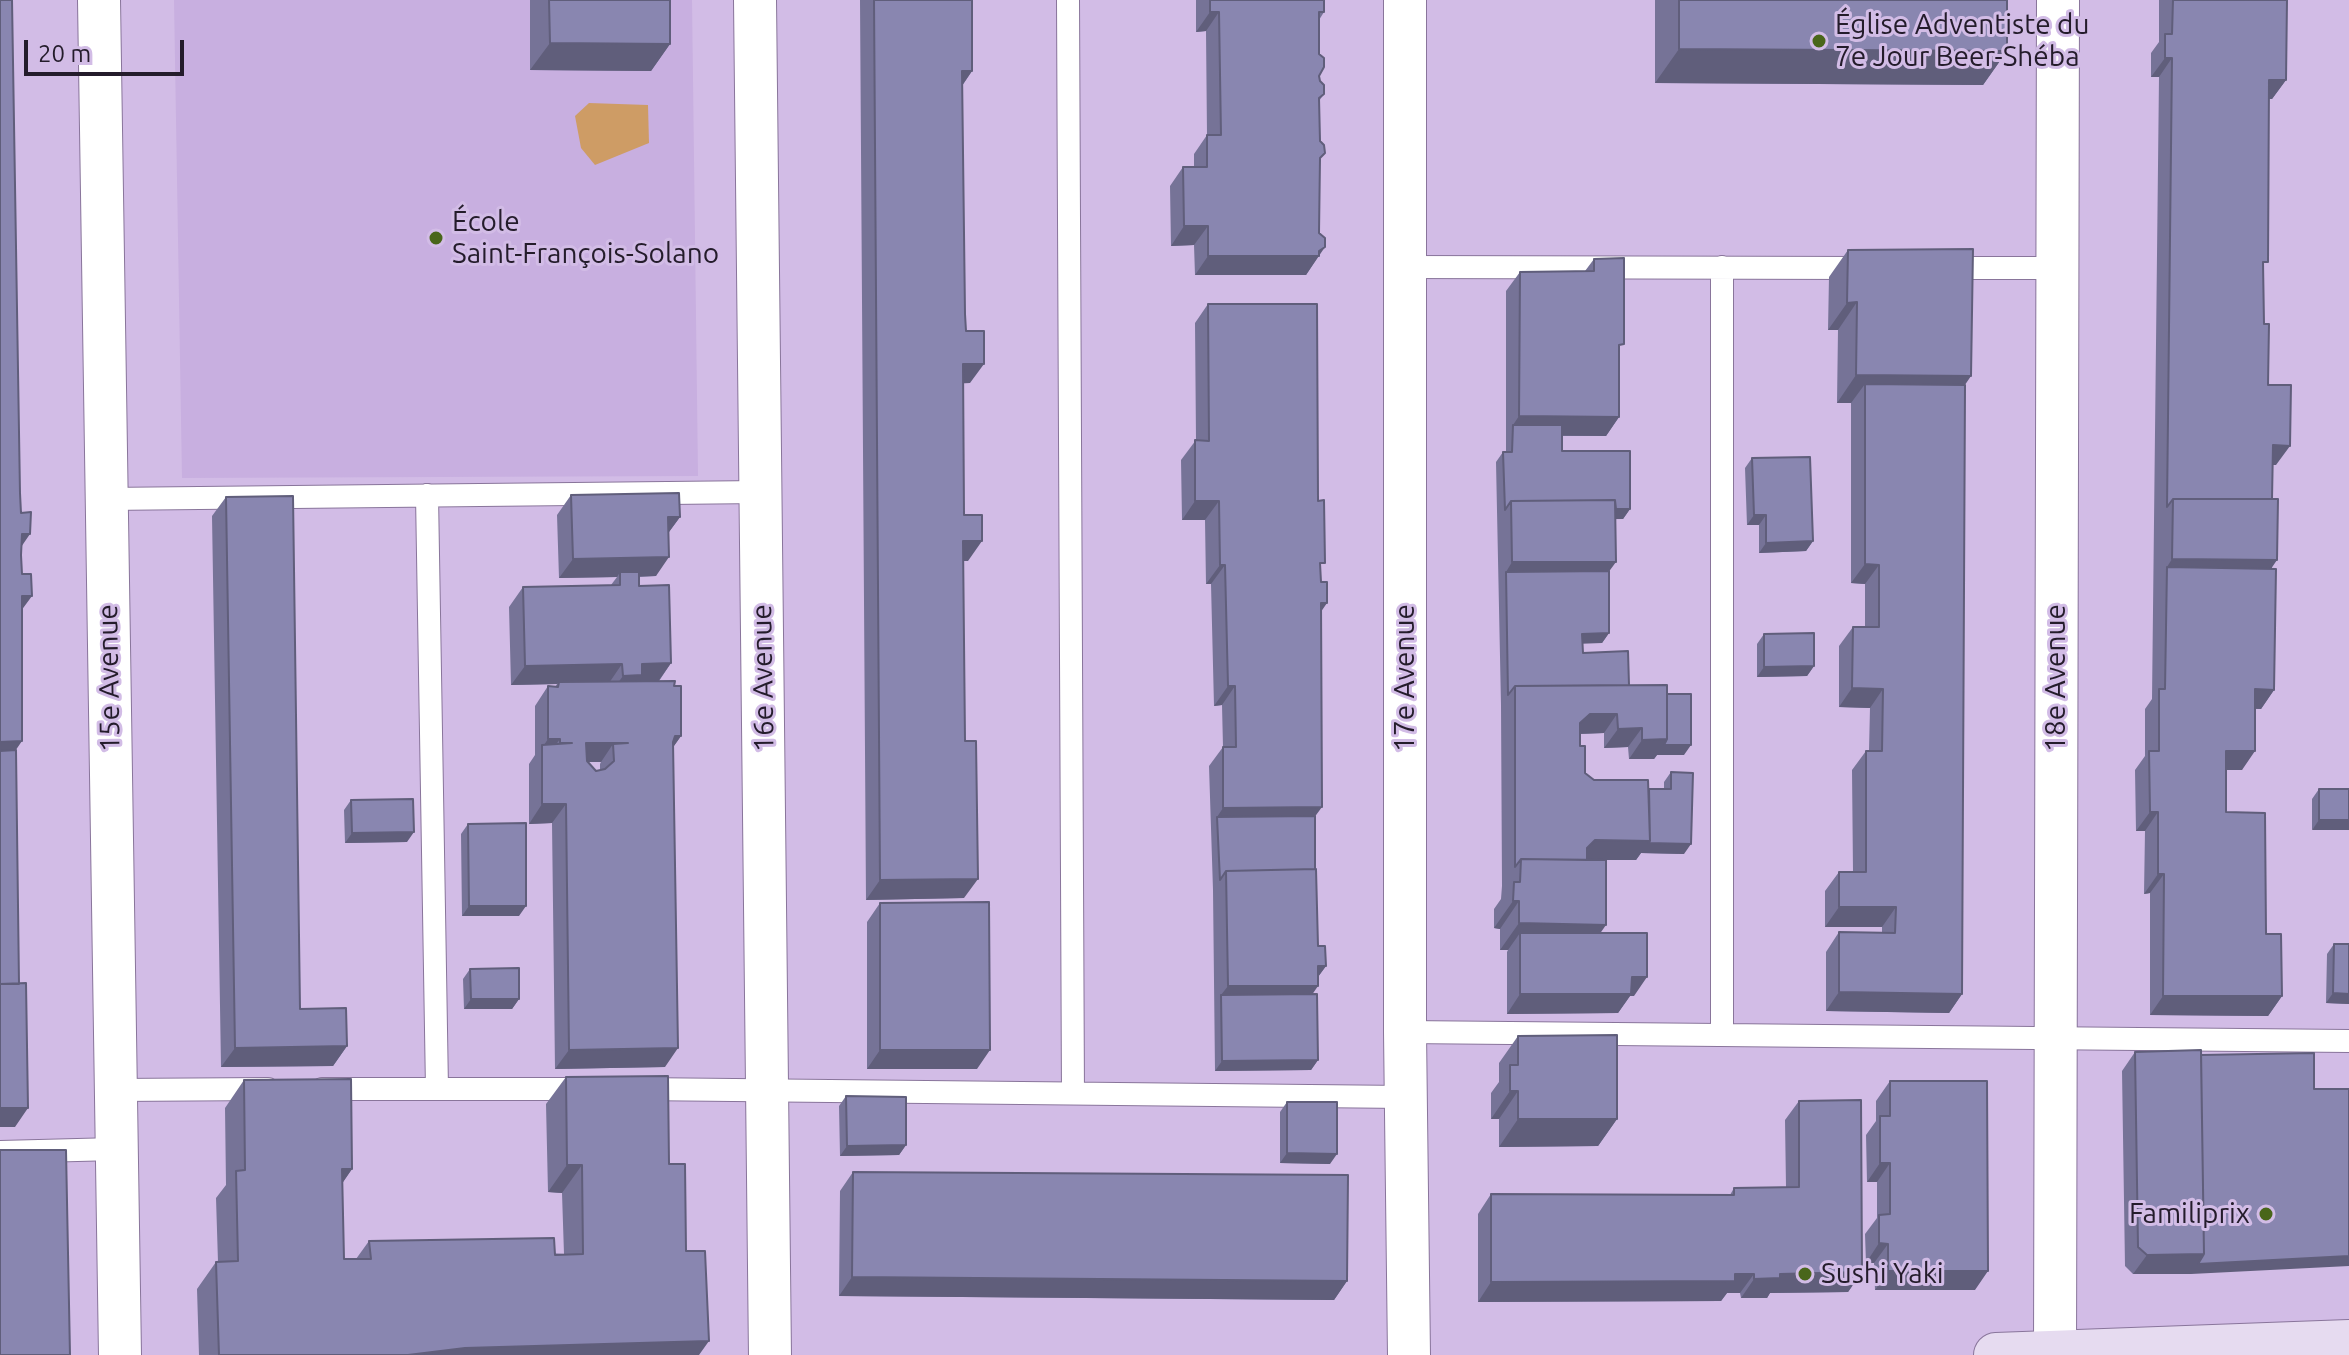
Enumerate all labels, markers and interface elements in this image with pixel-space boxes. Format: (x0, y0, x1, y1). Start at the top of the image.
place label: Église Adventiste du 7e Jour Beer-Shéba (1835, 8, 2089, 74)
scale bar (28, 24, 188, 74)
marker: Église Adventiste du 7e Jour Beer-Shéba (1810, 32, 1828, 50)
text: 20 m (38, 40, 91, 67)
place label: École Saint-François-Solano (452, 205, 719, 271)
marker: École Saint-François-Solano (427, 229, 445, 247)
street label: 15e Avenue (91, 604, 127, 752)
street label: 16e Avenue (745, 604, 781, 752)
street label: 17e Avenue (1388, 604, 1422, 752)
street label: 18e Avenue (2039, 604, 2073, 752)
place label: Familiprix (2129, 1197, 2250, 1231)
marker: Familiprix (2257, 1205, 2275, 1223)
place label: Sushi Yaki (1821, 1257, 1944, 1291)
marker: Sushi Yaki (1796, 1265, 1814, 1283)

